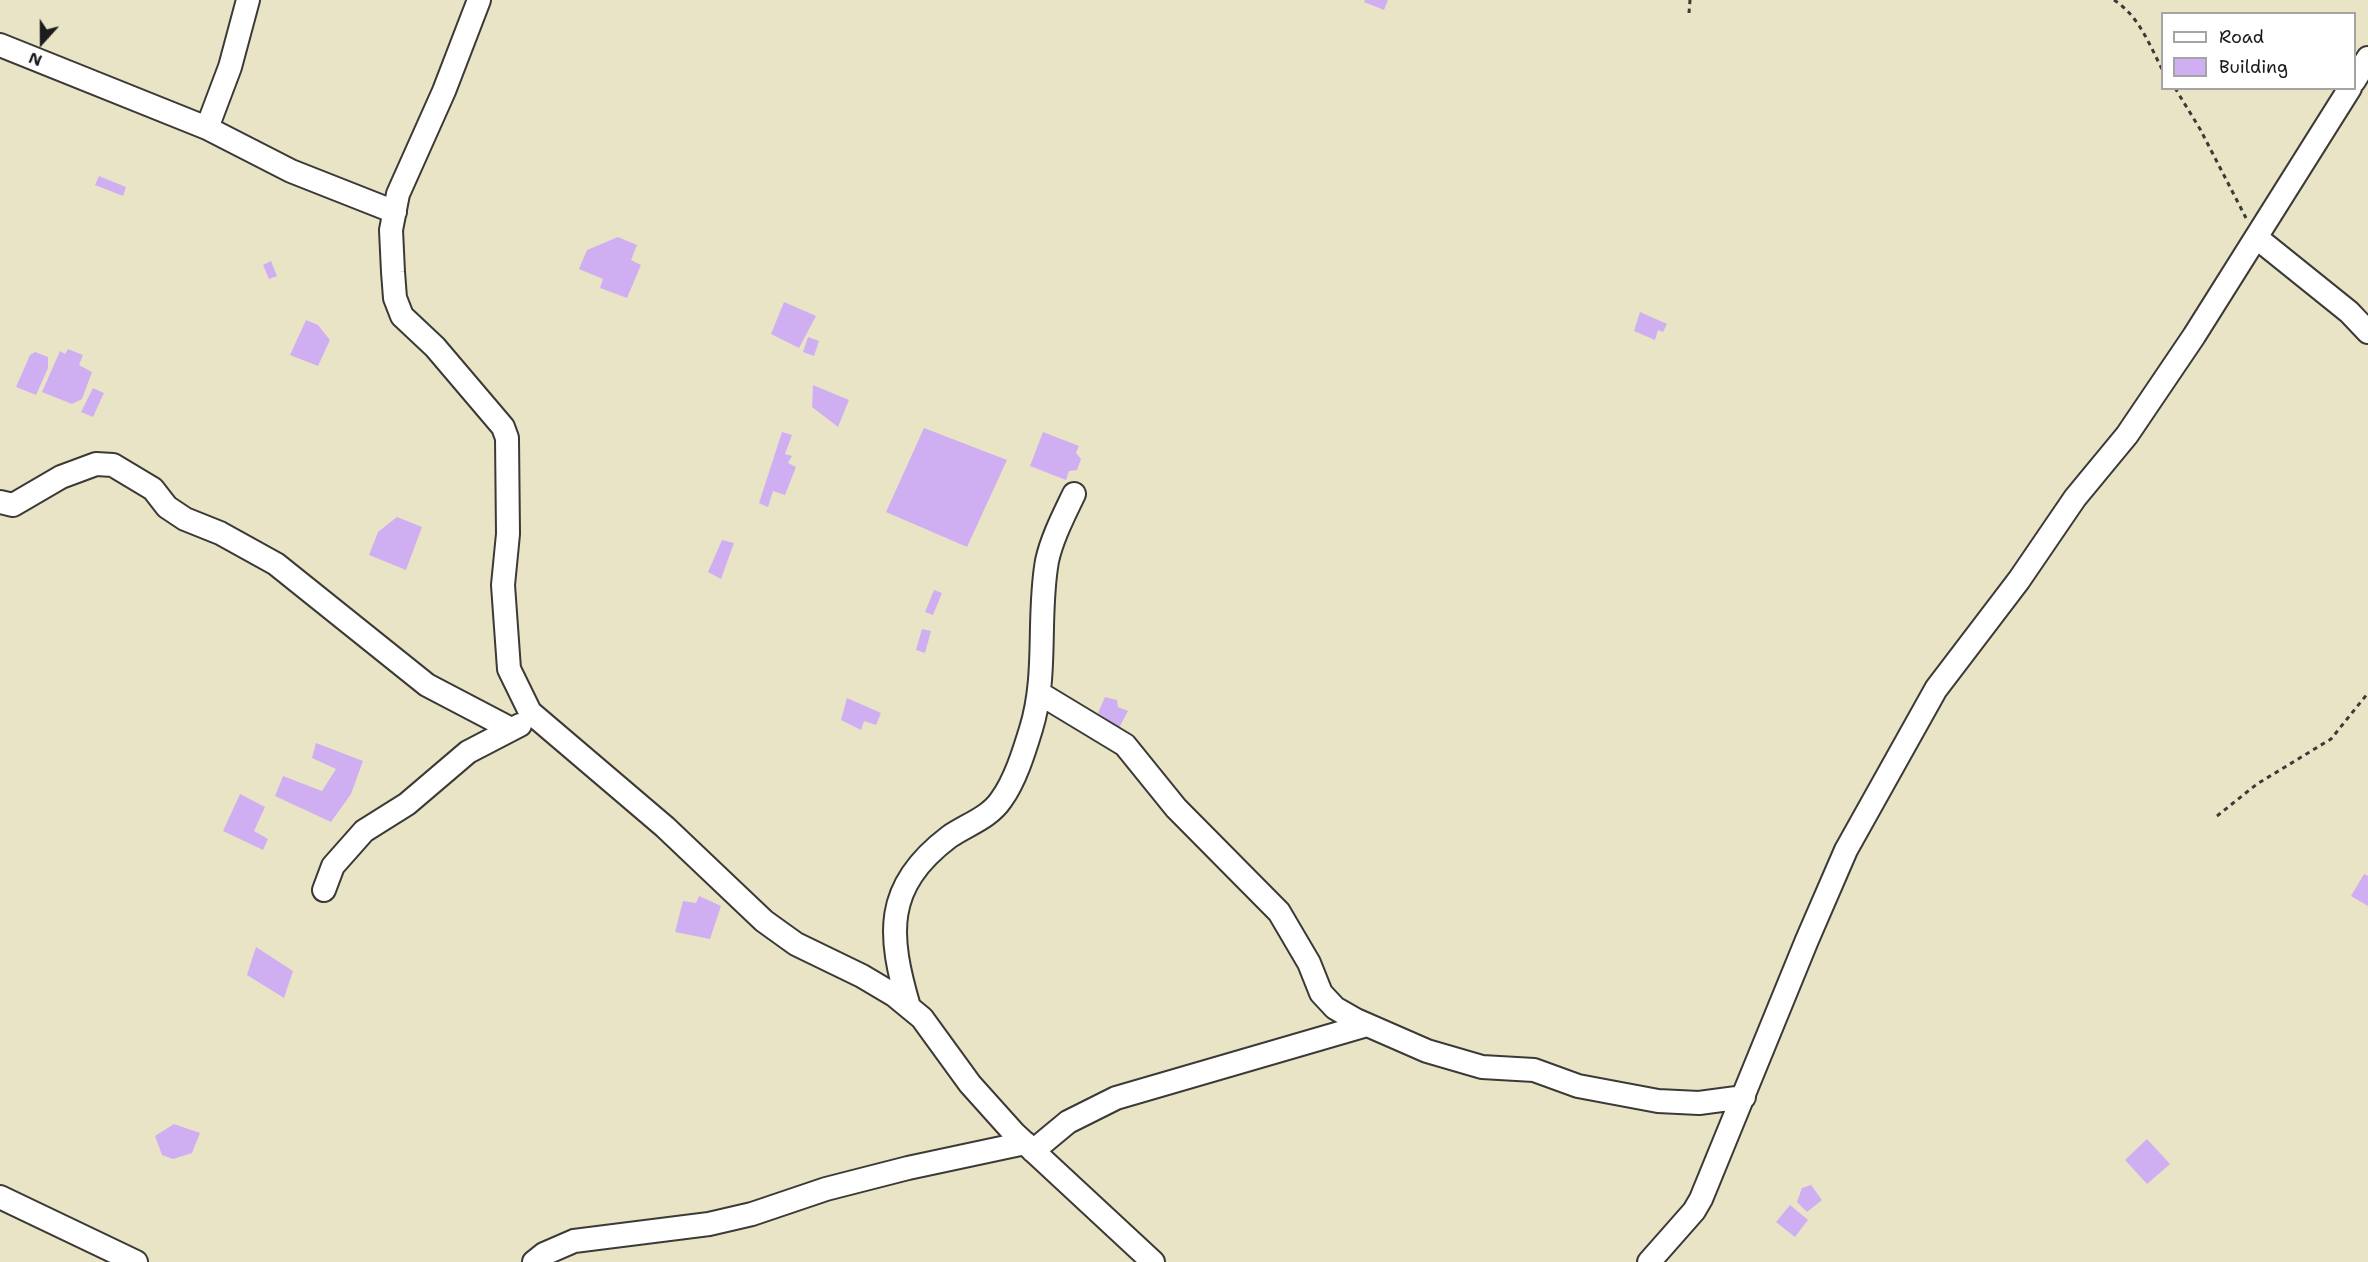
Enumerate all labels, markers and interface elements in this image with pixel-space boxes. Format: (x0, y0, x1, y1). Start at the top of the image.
north arrow (12, 12, 72, 72)
legend (2161, 12, 2356, 90)
text: Road (2219, 25, 2264, 49)
text: N (26, 47, 45, 71)
text: Building (2219, 55, 2288, 79)

